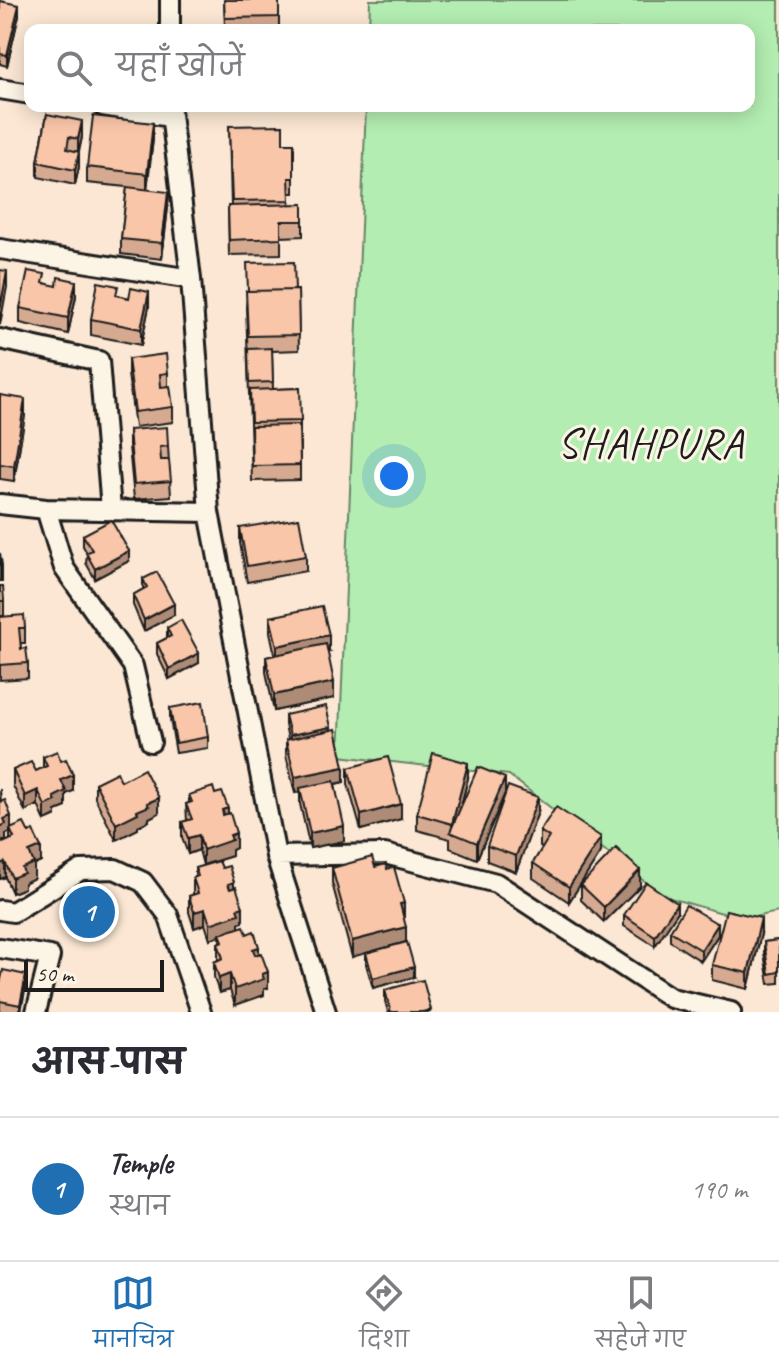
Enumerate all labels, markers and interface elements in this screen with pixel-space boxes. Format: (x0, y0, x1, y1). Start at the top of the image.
search box (24, 24, 755, 112)
icon: search (52, 46, 96, 90)
text: यहाँ खोजें (116, 47, 245, 85)
district label: SHAHPURA (557, 417, 745, 470)
your location (374, 456, 414, 496)
pin: 1 (63, 882, 115, 942)
scale bar (24, 956, 164, 992)
text: 50 m (36, 960, 73, 988)
text: आस-पास (32, 1040, 185, 1083)
text: Temple (108, 1144, 173, 1182)
text: 1 (52, 1173, 64, 1206)
text: 190 m (691, 1173, 747, 1206)
text: स्थान (108, 1190, 170, 1223)
tab: मानचित्र (93, 1271, 174, 1364)
tab: दिशा (359, 1271, 409, 1364)
tab: सहेजे गए (595, 1271, 686, 1364)

